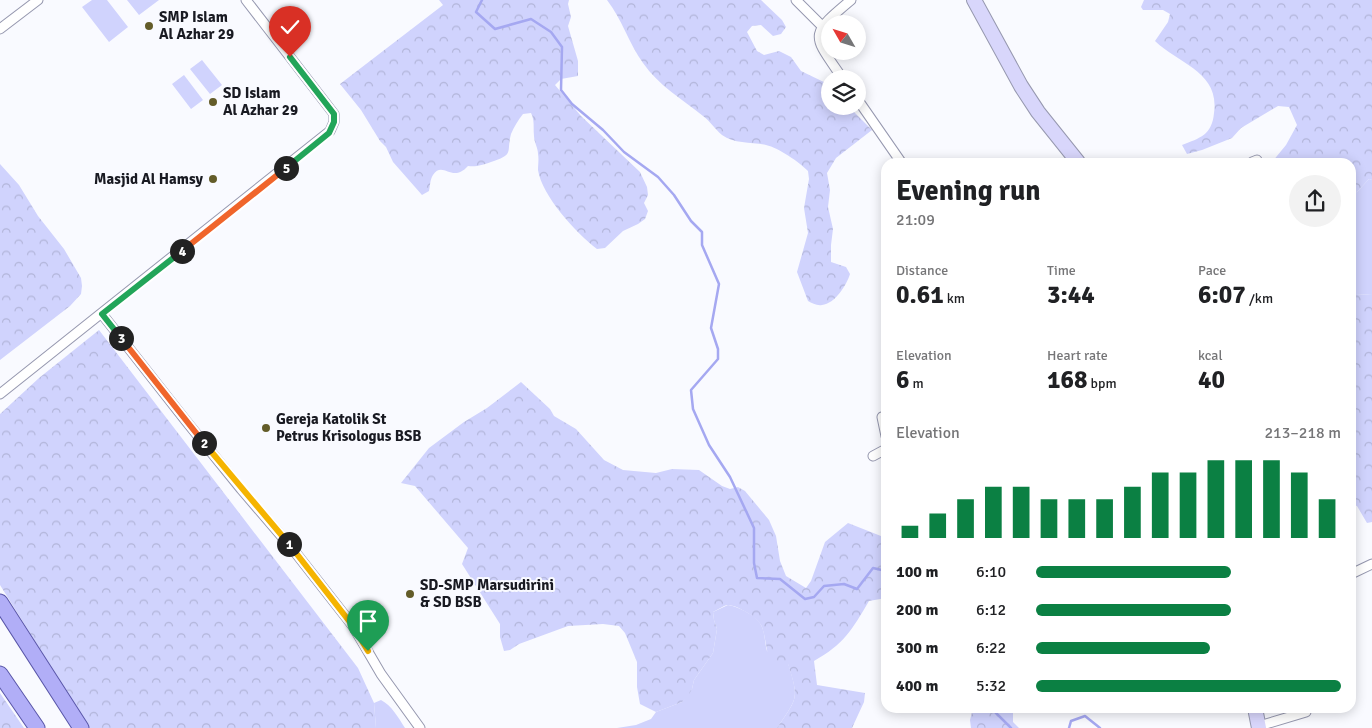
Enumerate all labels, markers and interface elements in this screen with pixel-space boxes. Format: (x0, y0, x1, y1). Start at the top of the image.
pin (269, 6, 311, 57)
place label: SMP Islam Al Azhar 29 (159, 8, 234, 43)
icon: check (276, 13, 304, 41)
north arrow (821, 15, 866, 60)
map controls (821, 15, 866, 115)
marker: SMP Islam Al Azhar 29 (143, 20, 155, 32)
button: layers (821, 70, 866, 115)
place label: SD Islam Al Azhar 29 (223, 84, 298, 119)
marker: SD Islam Al Azhar 29 (207, 96, 219, 108)
pin: 5 (274, 156, 298, 180)
text: 5 (283, 160, 290, 177)
place label: Masjid Al Hamsy (94, 170, 204, 188)
marker: Masjid Al Hamsy (207, 173, 219, 185)
text: Evening run (896, 174, 1041, 208)
button: share (1289, 175, 1341, 227)
text: 21:09 (896, 210, 935, 230)
pin: 4 (170, 238, 194, 264)
text: 4 (179, 243, 186, 260)
text: Distance (896, 262, 948, 279)
text: Time (1047, 262, 1076, 279)
text: Pace (1198, 262, 1226, 279)
text: 0.61 (896, 279, 944, 310)
text: 3:44 (1047, 279, 1095, 310)
text: 6:07 (1198, 279, 1246, 310)
text: km (944, 290, 965, 307)
text: /km (1246, 290, 1273, 307)
pin: 3 (108, 326, 134, 350)
text: 3 (118, 330, 125, 347)
text: Elevation (896, 347, 952, 364)
text: Heart rate (1047, 347, 1108, 364)
text: kcal (1198, 347, 1223, 364)
text: 6 (896, 364, 910, 395)
text: 168 (1047, 364, 1088, 395)
text: 40 (1198, 364, 1225, 395)
text: m (910, 375, 924, 392)
text: bpm (1088, 375, 1117, 392)
place label: Gereja Katolik St Petrus Krisologus BSB (276, 410, 422, 445)
marker: Gereja Katolik St Petrus Krisologus BSB (260, 422, 272, 434)
text: Elevation (896, 423, 960, 443)
text: 213–218 m (1264, 423, 1341, 443)
pin: 2 (192, 430, 216, 456)
text: 2 (201, 435, 208, 452)
pin: 1 (276, 532, 302, 556)
text: 1 (286, 536, 293, 553)
text: 100 m (896, 562, 938, 582)
text: 6:10 (976, 562, 1006, 582)
place label: SD-SMP Marsudirini & SD BSB (420, 576, 554, 611)
marker: SD-SMP Marsudirini & SD BSB (404, 588, 416, 600)
pin (347, 600, 389, 651)
text: 200 m (896, 600, 938, 620)
text: 6:12 (976, 600, 1006, 620)
icon: arrive (354, 607, 382, 635)
text: 300 m (896, 638, 938, 658)
text: 6:22 (976, 638, 1006, 658)
text: 400 m (896, 676, 938, 696)
text: 5:32 (976, 676, 1006, 696)

